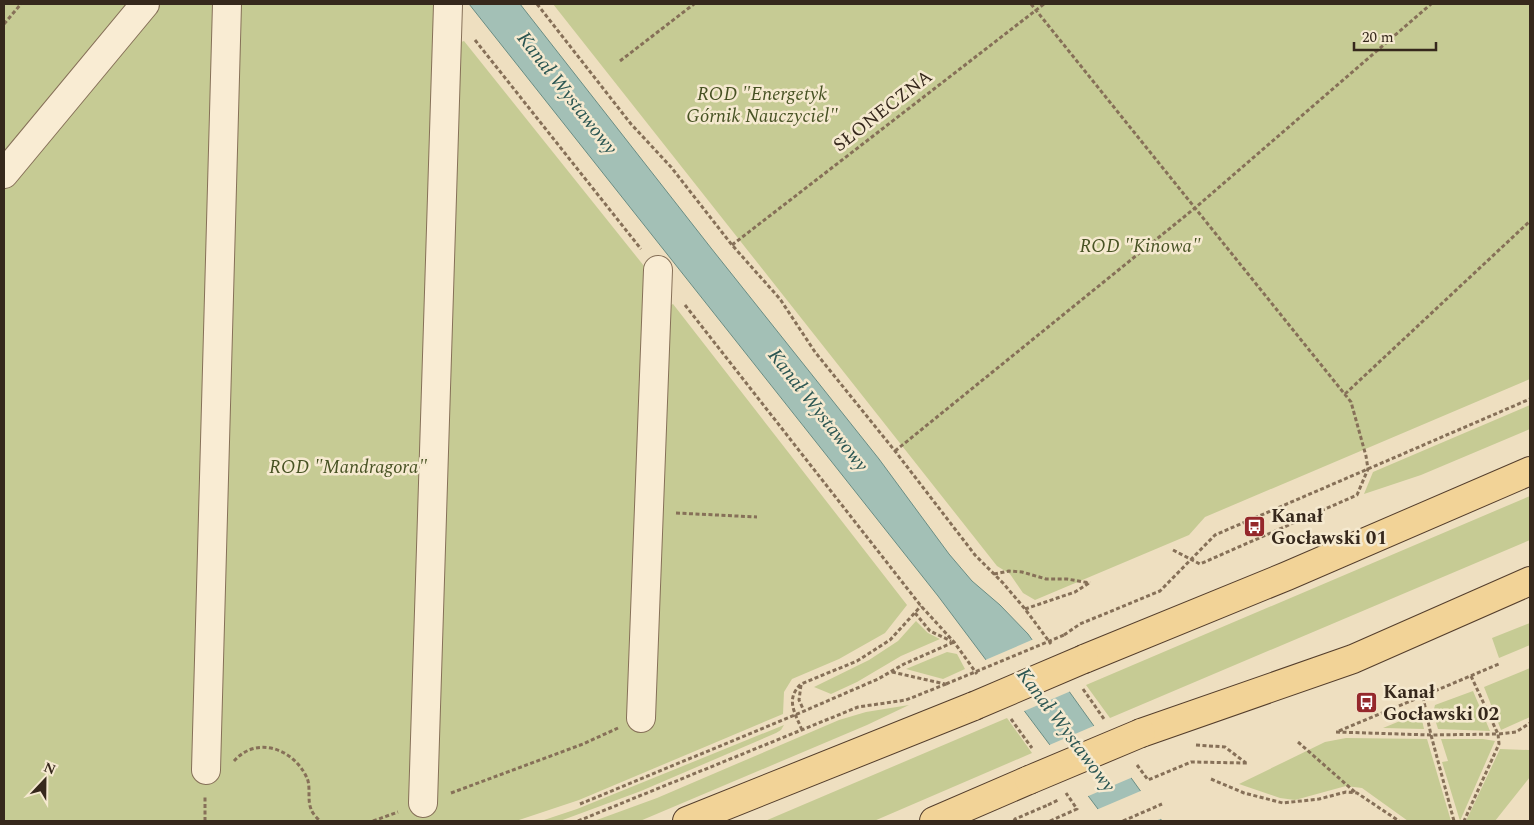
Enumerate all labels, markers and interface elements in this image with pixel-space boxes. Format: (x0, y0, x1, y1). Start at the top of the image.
scale bar (1354, 20, 1436, 52)
water label: Kanał Wystawowy (509, 25, 625, 161)
text: 20 m (1362, 26, 1394, 49)
street label: SŁONECZNA (827, 63, 939, 159)
park label: ROD "Energetyk Górnik Nauczyciel" (686, 80, 838, 131)
park label: ROD "Kinowa" (1080, 232, 1201, 261)
water label: Kanał Wystawowy (760, 342, 876, 478)
park label: ROD "Mandragora" (269, 453, 427, 482)
place label: Kanał Gocławski 01 (1271, 502, 1387, 553)
bus stop icon: Kanał Gocławski 01 (1243, 515, 1267, 539)
water label: Kanał Wystawowy (1009, 661, 1123, 799)
place label: Kanał Gocławski 02 (1383, 678, 1499, 729)
bus stop icon: Kanał Gocławski 02 (1355, 691, 1379, 715)
north arrow (20, 755, 70, 805)
text: N (40, 757, 59, 780)

